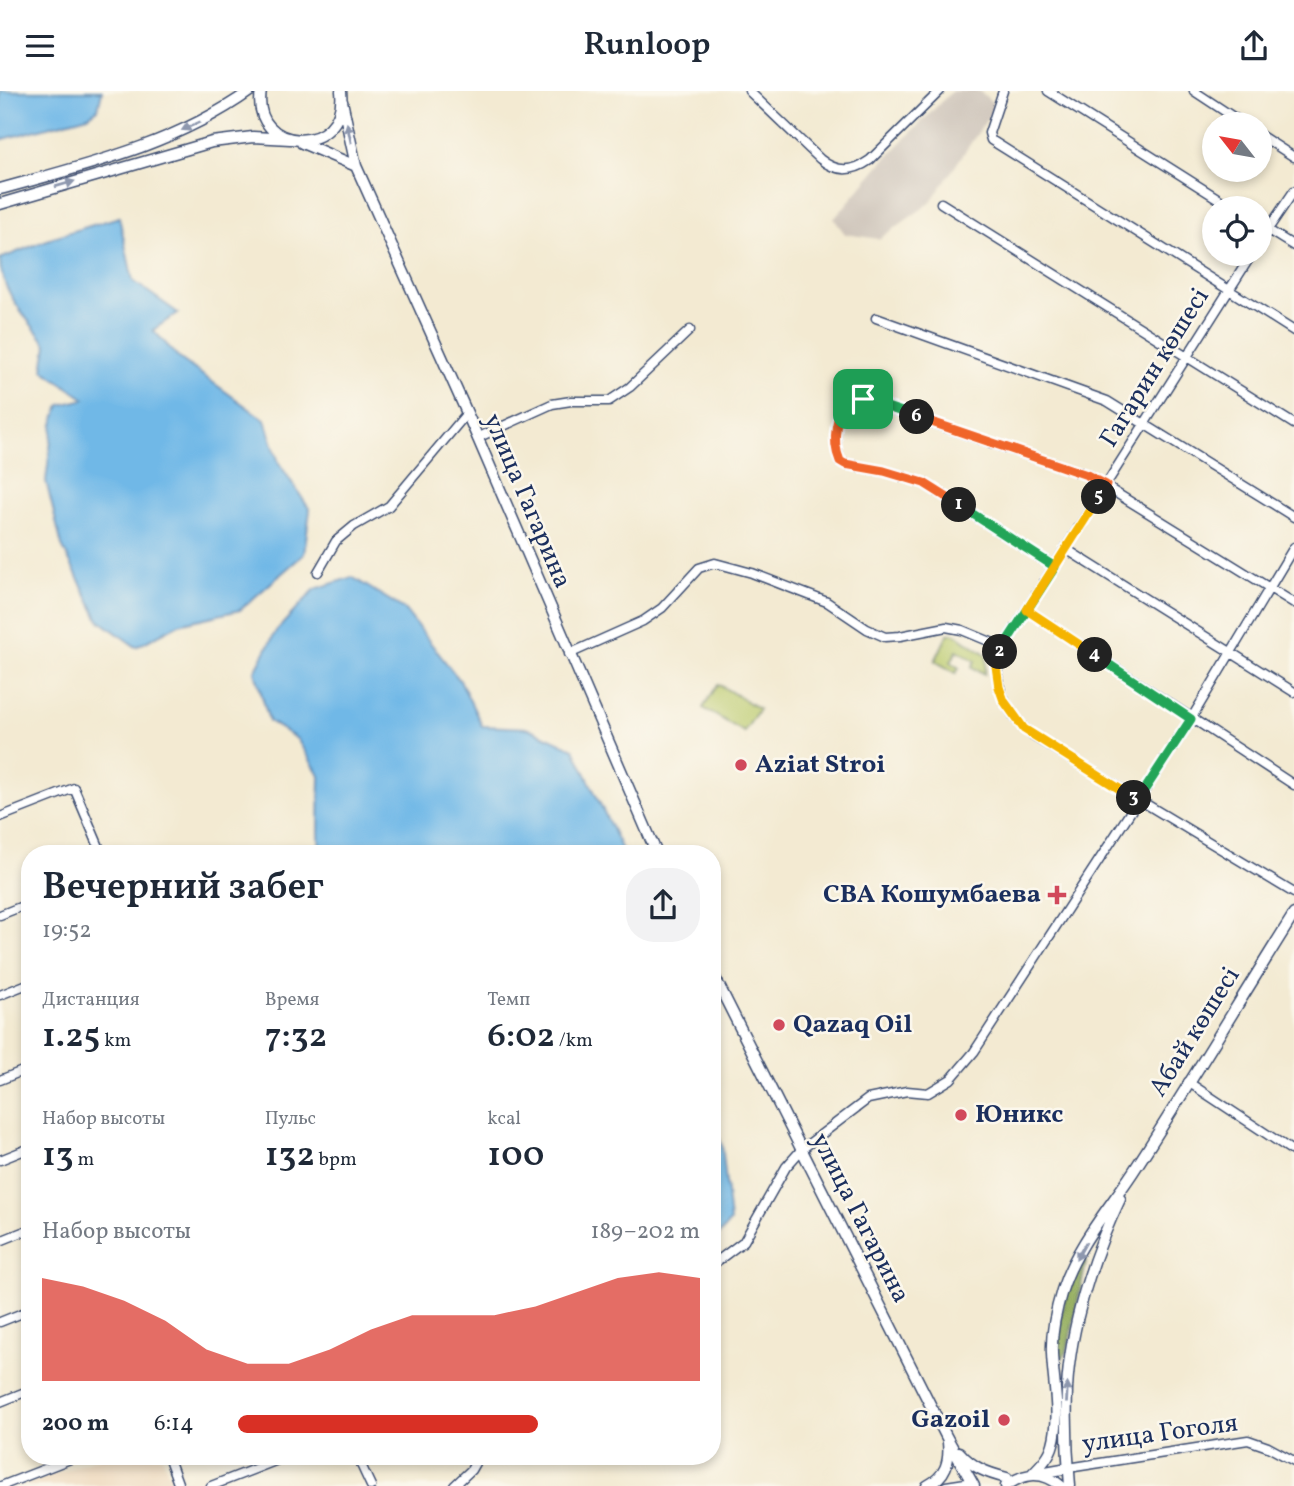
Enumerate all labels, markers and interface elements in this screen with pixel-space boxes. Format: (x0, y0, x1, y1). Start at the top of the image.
text: Runloop (584, 24, 710, 68)
icon: menu (21, 27, 59, 65)
icon: share (1235, 27, 1273, 65)
north arrow (1202, 112, 1272, 182)
map controls (1202, 112, 1272, 266)
one-way arrow (181, 121, 202, 132)
one-way arrow (344, 122, 355, 144)
one-way arrow (55, 179, 76, 189)
button: locate (1202, 196, 1272, 266)
street label: Гагарин көшесі (1092, 281, 1218, 455)
pin (833, 369, 893, 429)
icon: arrive (844, 380, 882, 418)
pin: 6 (900, 399, 934, 435)
text: 6 (911, 403, 922, 429)
street label: улица Гагарина (474, 408, 580, 594)
pin: 5 (1082, 479, 1116, 515)
text: 5 (1094, 483, 1103, 509)
pin: 1 (942, 487, 976, 523)
text: 1 (955, 491, 962, 517)
pin: 2 (982, 635, 1018, 669)
pin: 4 (1078, 637, 1112, 673)
text: 2 (995, 638, 1004, 664)
text: 4 (1089, 641, 1100, 667)
place label: Aziat Stroi (755, 747, 885, 783)
marker: Aziat Stroi (733, 757, 749, 773)
pin: 3 (1116, 781, 1152, 815)
text: 3 (1129, 784, 1138, 810)
text: Вечерний забег (42, 862, 324, 915)
button: share (626, 868, 700, 942)
place label: СВА Кошумбаева (823, 877, 1041, 913)
marker: СВА Кошумбаева (1047, 885, 1067, 905)
text: 19:52 (42, 915, 92, 947)
street label: Абай көшесі (1141, 960, 1249, 1104)
text: Дистанция (42, 987, 140, 1013)
text: Время (265, 987, 319, 1013)
text: Темп (487, 987, 530, 1013)
place label: Qazaq Oil (793, 1007, 912, 1043)
text: 1.25 (42, 1013, 100, 1061)
text: 7:32 (265, 1013, 327, 1061)
text: 6:02 (487, 1013, 555, 1061)
marker: Qazaq Oil (771, 1017, 787, 1033)
text: km (100, 1028, 131, 1054)
text: /km (555, 1028, 593, 1054)
place label: Юникс (975, 1097, 1063, 1133)
text: Набор высоты (42, 1106, 165, 1132)
text: Пульс (265, 1106, 316, 1132)
text: kcal (487, 1106, 521, 1132)
marker: Юникс (953, 1107, 969, 1123)
street label: улица Гагарина (802, 1127, 918, 1309)
text: 13 (42, 1132, 74, 1180)
text: 132 (265, 1132, 315, 1180)
text: 100 (487, 1132, 544, 1180)
text: m (74, 1147, 94, 1173)
text: bpm (315, 1147, 357, 1173)
text: Набор высоты (42, 1216, 191, 1248)
text: 189–202 m (590, 1216, 700, 1248)
one-way arrow (1075, 1241, 1087, 1260)
one-way arrow (1062, 1382, 1073, 1404)
place label: Gazoil (911, 1402, 990, 1438)
street label: улица Гоголя (1080, 1405, 1240, 1463)
text: 200 m (42, 1408, 109, 1440)
text: 6:14 (154, 1408, 194, 1440)
marker: Gazoil (996, 1412, 1012, 1428)

